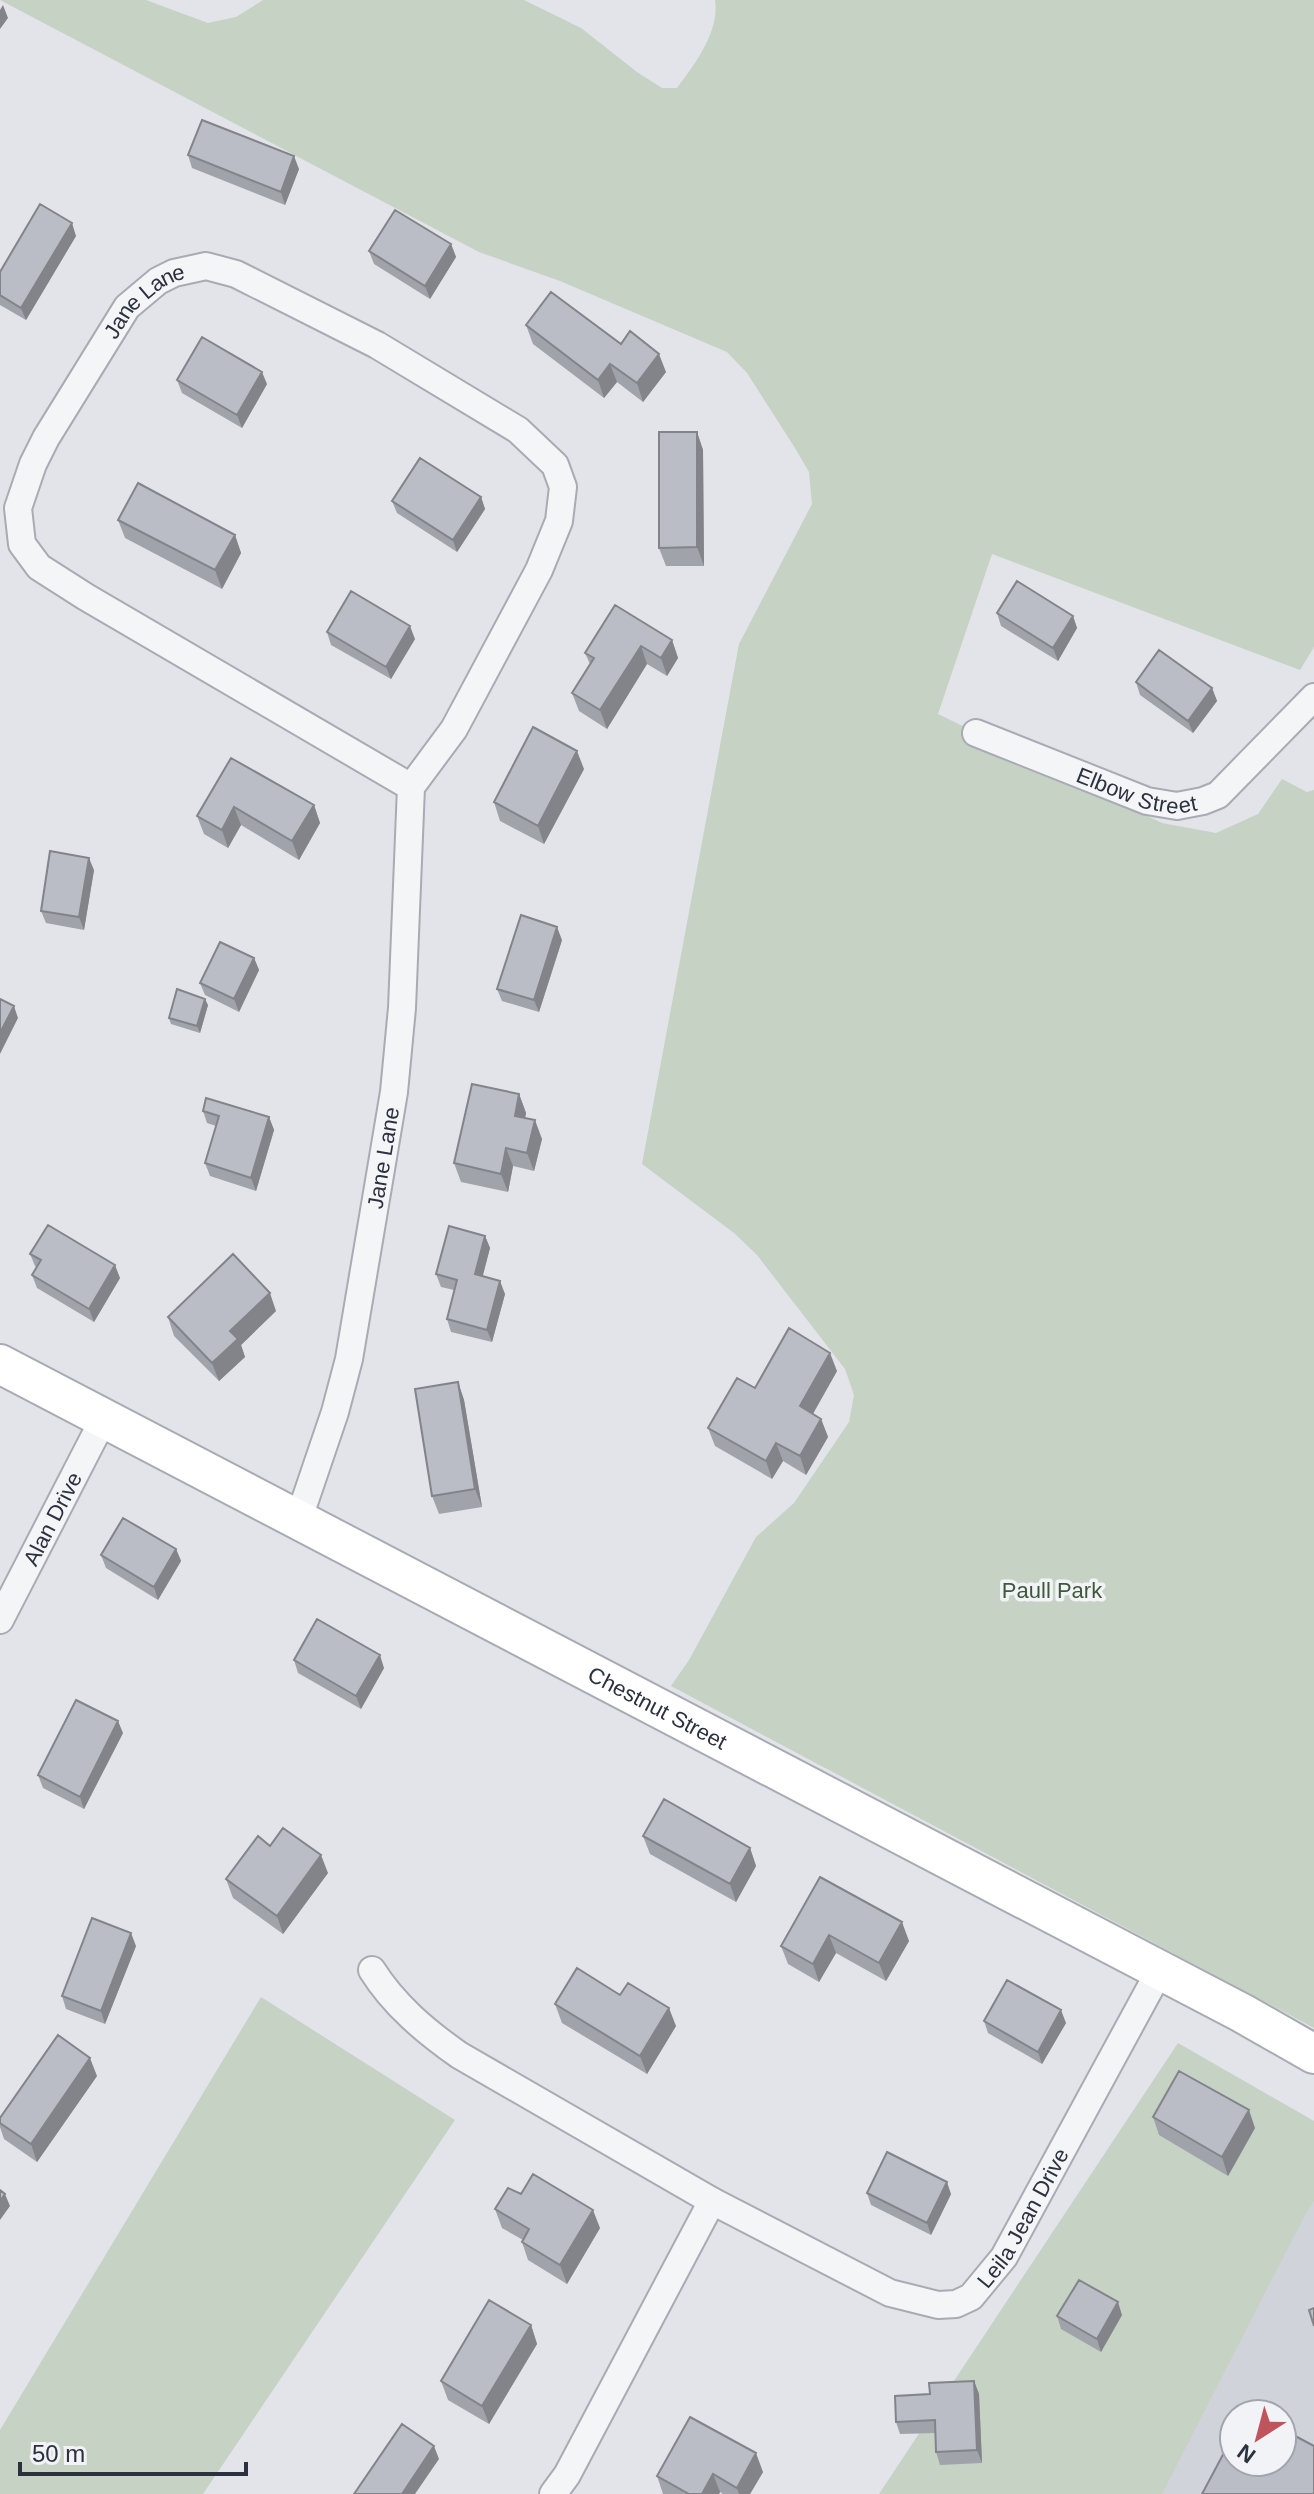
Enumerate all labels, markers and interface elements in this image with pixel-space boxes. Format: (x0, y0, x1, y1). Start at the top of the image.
street label: Jane Lane (98, 259, 187, 343)
street label: Elbow Street (1073, 762, 1199, 819)
street label: Jane Lane (362, 1105, 404, 1211)
street label: Alan Drive (18, 1468, 87, 1570)
park label: Paull Park (1002, 1578, 1103, 1603)
street label: Chestnut Street (584, 1661, 731, 1754)
street label: Leila Jean Drive (972, 2144, 1073, 2293)
north arrow (1218, 2398, 1298, 2478)
scale bar (20, 2426, 246, 2476)
text: N (1233, 2439, 1260, 2469)
text: 50 m (32, 2440, 85, 2467)

